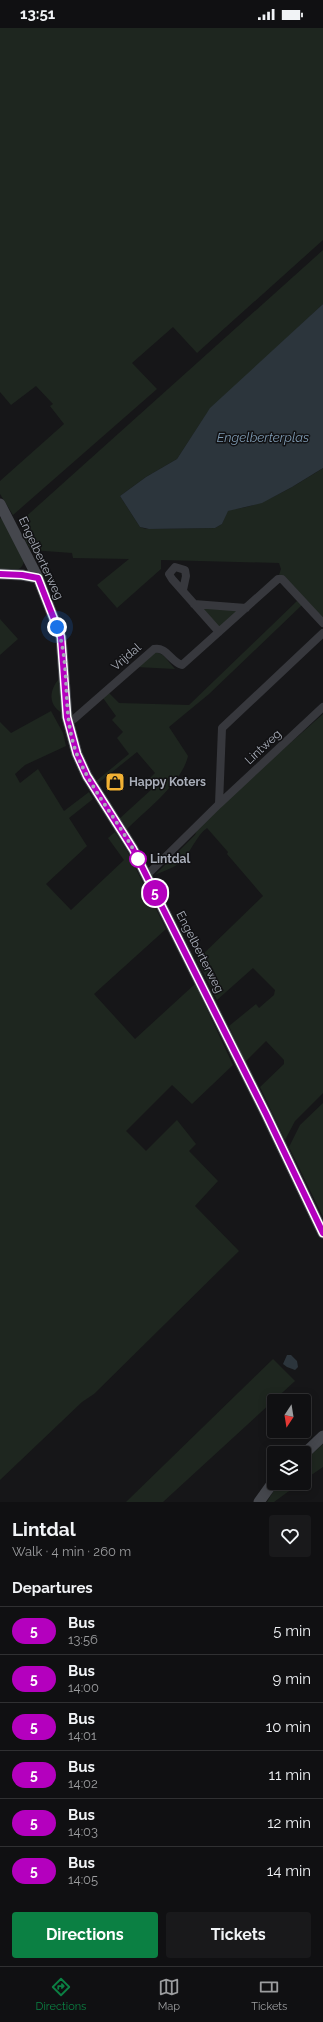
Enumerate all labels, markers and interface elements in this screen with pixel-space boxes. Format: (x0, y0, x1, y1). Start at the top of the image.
text: 13:51 (20, 5, 55, 23)
water label: Engelberterplas (217, 430, 309, 445)
street label: Engelberterweg (16, 514, 66, 602)
your location (47, 617, 67, 637)
street label: Vrijdal (108, 640, 144, 674)
street label: Lintweg (242, 727, 284, 767)
shop icon: Happy Koters (104, 771, 126, 793)
place label: Happy Koters (129, 775, 206, 789)
marker: Lintdal (129, 850, 147, 868)
place label: Lintdal (150, 852, 190, 866)
line badge: 5 (142, 880, 168, 906)
text: 5 (151, 885, 159, 901)
street label: Engelberterweg (173, 909, 227, 995)
north arrow (267, 1394, 311, 1438)
map controls (267, 1394, 311, 1490)
button: layers (267, 1446, 311, 1490)
button: heart (269, 1515, 311, 1557)
text: Lintdal (12, 1518, 76, 1540)
text: Walk · 4 min · 260 m (12, 1544, 131, 1559)
text: Departures (12, 1579, 93, 1597)
text: Bus (68, 1614, 95, 1632)
text: 5 min (273, 1622, 311, 1640)
text: 5 (30, 1623, 38, 1639)
text: 13:56 (68, 1632, 98, 1647)
text: Bus (68, 1662, 95, 1680)
text: 9 min (273, 1670, 311, 1688)
text: 5 (30, 1671, 38, 1687)
text: 14:00 (68, 1680, 99, 1695)
text: Bus (68, 1710, 95, 1728)
text: 10 min (266, 1718, 311, 1736)
text: 5 (30, 1719, 38, 1735)
text: 14:01 (68, 1728, 97, 1743)
text: Bus (68, 1758, 95, 1776)
text: 11 min (269, 1766, 311, 1784)
text: 5 (30, 1767, 38, 1783)
text: 14:02 (68, 1776, 98, 1791)
text: Bus (68, 1806, 95, 1824)
text: 12 min (267, 1814, 311, 1832)
text: 5 (30, 1815, 38, 1831)
text: 14:03 (68, 1824, 98, 1839)
text: Bus (68, 1854, 95, 1872)
text: 14 min (267, 1862, 311, 1880)
text: 5 (30, 1863, 38, 1879)
text: 14:05 (68, 1872, 98, 1887)
button: Directions (12, 1912, 158, 1958)
button: Tickets (166, 1912, 311, 1958)
tab: Directions (36, 1976, 86, 2013)
tab: Map (158, 1976, 180, 2013)
tab: Tickets (251, 1976, 287, 2013)

